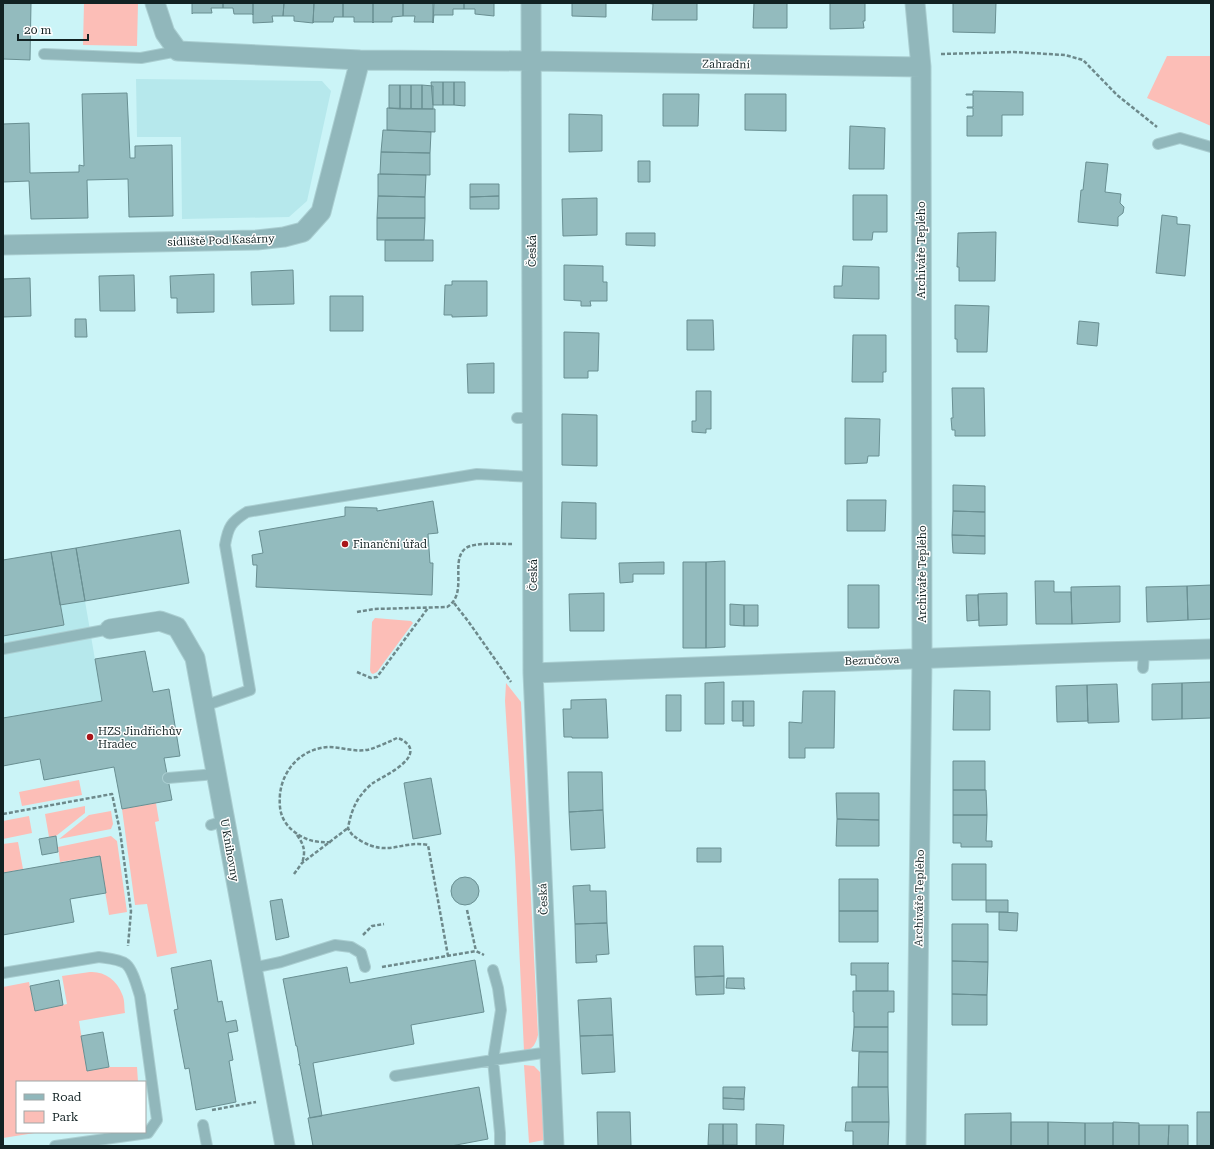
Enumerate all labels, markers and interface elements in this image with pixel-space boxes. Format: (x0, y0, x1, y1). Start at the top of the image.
scale bar (18, 16, 88, 42)
text: 20 m (24, 23, 51, 37)
street label: Zahradní (702, 58, 751, 71)
street label: Archiváře Teplého (915, 201, 928, 299)
street label: sídliště Pod Kasárny (167, 232, 275, 249)
street label: Česká (525, 235, 539, 267)
street label: Archiváře Teplého (916, 525, 929, 623)
place label: Finanční úřad (353, 538, 427, 551)
marker: Finanční úřad (340, 539, 350, 549)
street label: Česká (526, 559, 540, 591)
street label: Bezručova (844, 653, 900, 668)
place label: HZS Jindřichův Hradec (98, 725, 183, 751)
marker: HZS Jindřichův Hradec (85, 732, 95, 742)
street label: U Knihovny (218, 818, 242, 883)
street label: Archiváře Teplého (912, 849, 927, 947)
street label: Česká (535, 883, 551, 915)
legend (16, 1081, 146, 1133)
text: Road (52, 1090, 82, 1104)
text: Park (52, 1110, 79, 1124)

